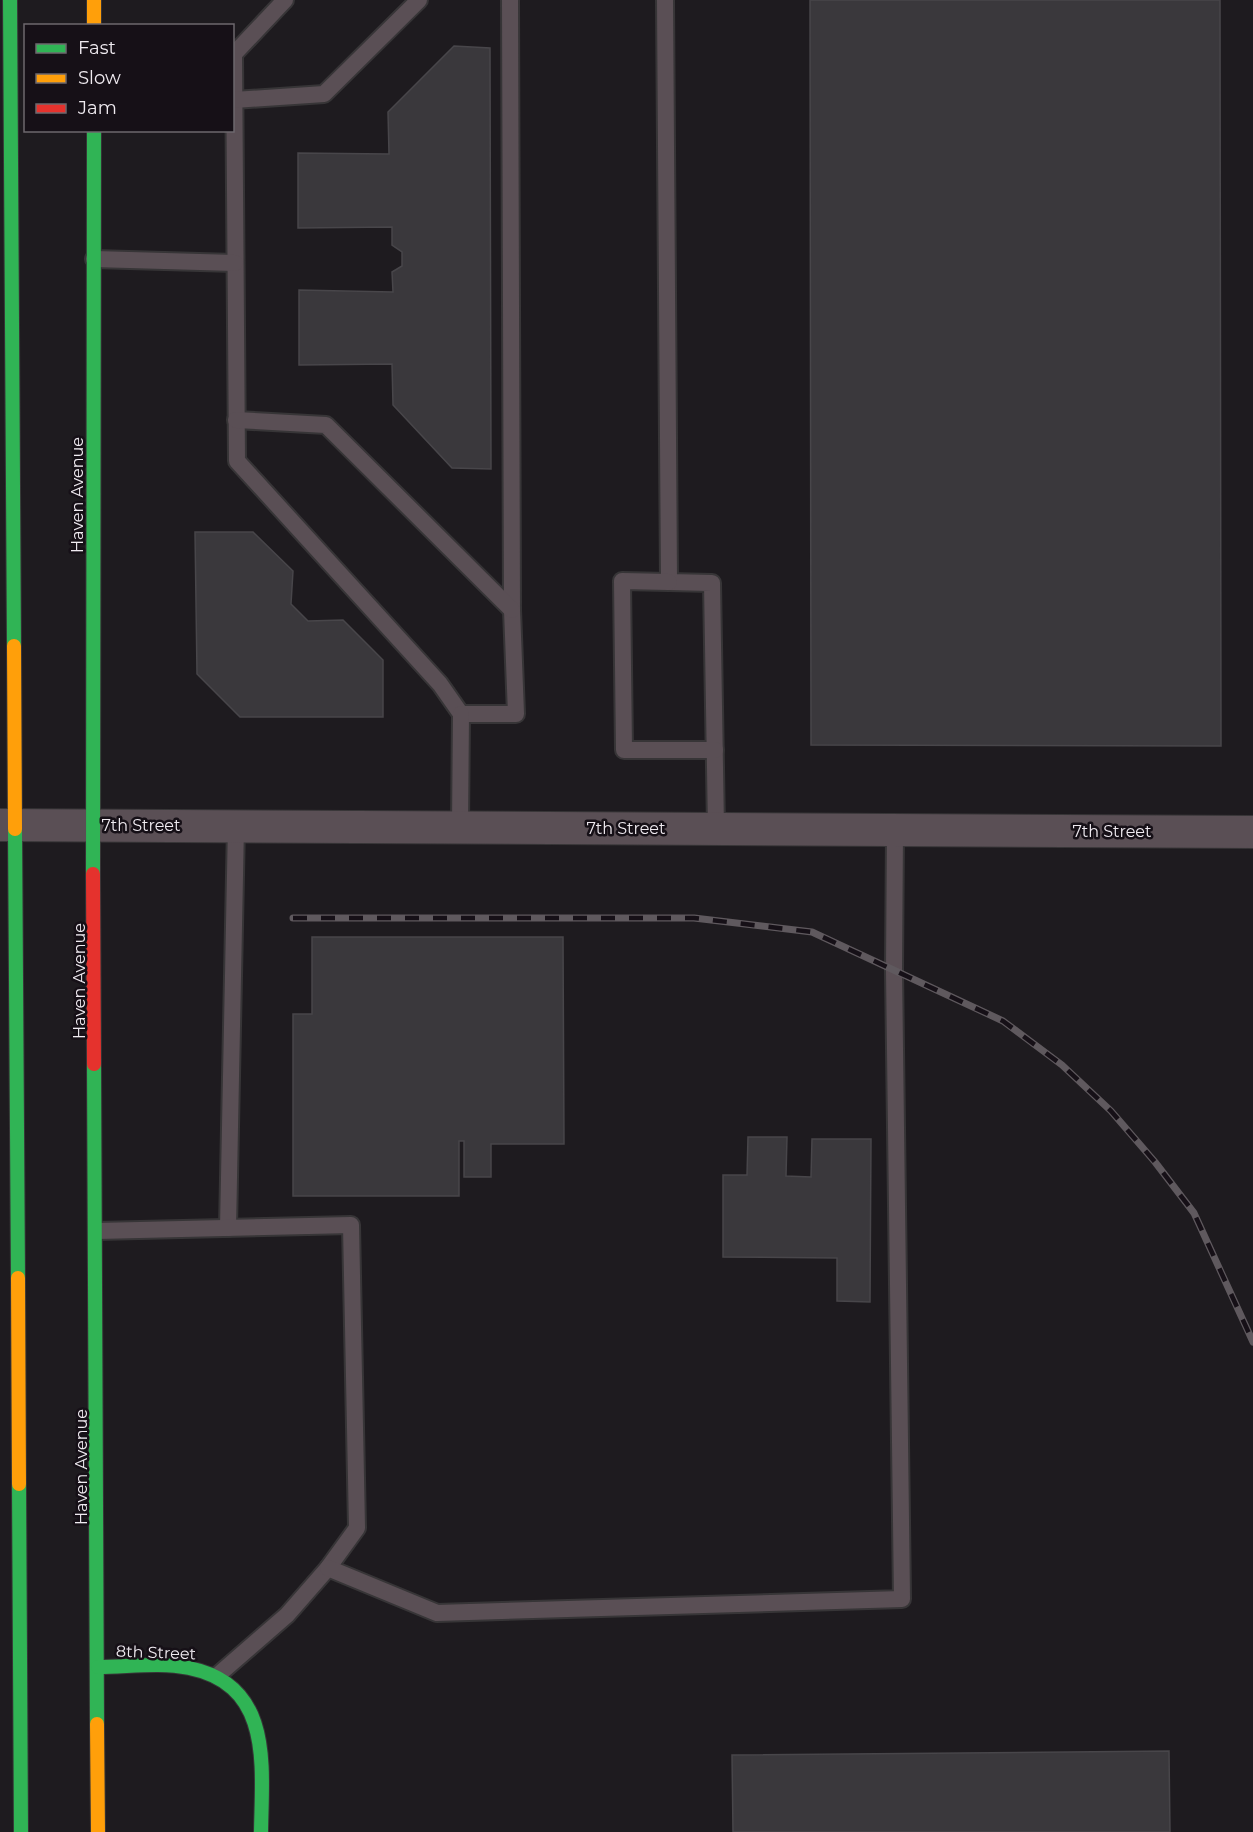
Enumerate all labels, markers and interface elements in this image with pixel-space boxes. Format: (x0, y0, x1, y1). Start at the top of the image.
legend (24, 24, 234, 132)
text: Fast (78, 37, 116, 59)
text: Slow (78, 67, 121, 89)
text: Jam (77, 97, 117, 119)
street label: Haven Avenue (68, 437, 87, 553)
street label: 7th Street (101, 816, 181, 835)
street label: 7th Street (586, 819, 666, 838)
street label: 7th Street (1072, 822, 1152, 841)
street label: Haven Avenue (70, 923, 89, 1039)
street label: Haven Avenue (72, 1409, 91, 1525)
street label: 8th Street (116, 1642, 197, 1663)

